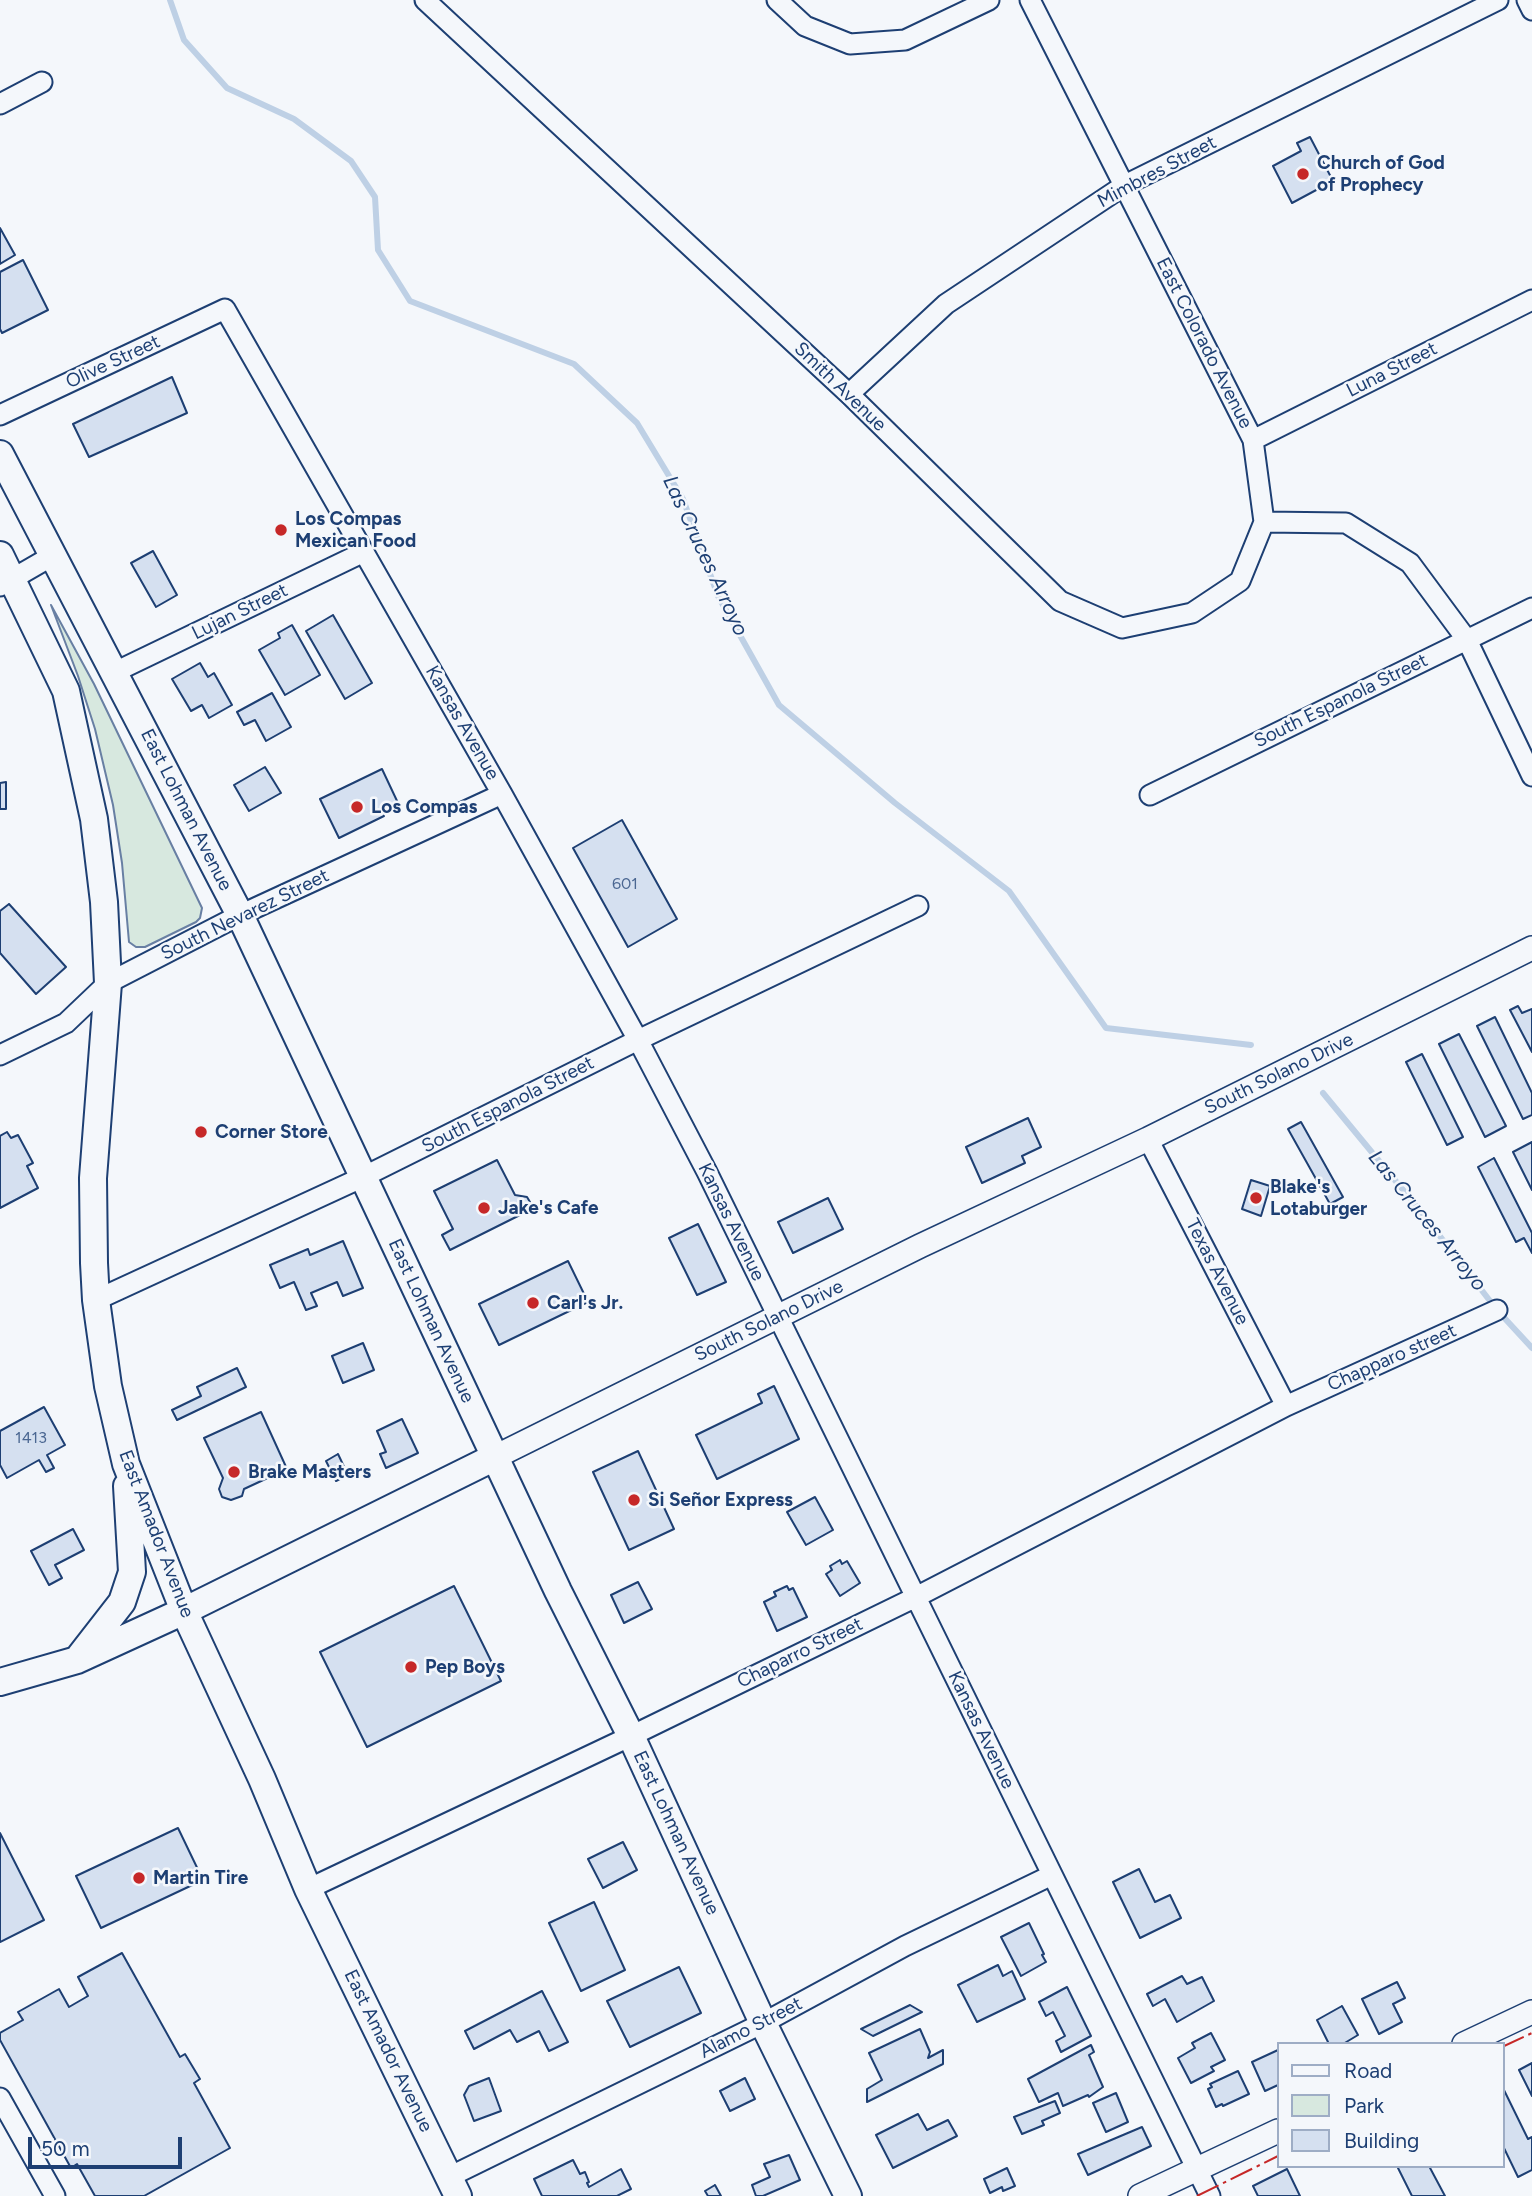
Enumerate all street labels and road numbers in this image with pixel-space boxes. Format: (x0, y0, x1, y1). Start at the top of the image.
street label: Mimbres Street (1094, 131, 1220, 213)
street label: East Colorado Avenue (1151, 254, 1257, 432)
street label: Olive Street (62, 330, 164, 394)
street label: Smith Avenue (789, 337, 891, 437)
street label: Luna Street (1343, 337, 1441, 403)
street label: Lujan Street (188, 579, 292, 645)
street label: South Espanola Street (1251, 649, 1431, 753)
street label: Kansas Avenue (420, 662, 504, 784)
street label: East Lohman Avenue (135, 725, 237, 895)
street label: South Nevarez Street (157, 864, 333, 966)
street label: South Solano Drive (1201, 1028, 1357, 1120)
street label: South Espanola Street (418, 1052, 598, 1158)
street label: Kansas Avenue (693, 1159, 769, 1285)
street label: Texas Avenue (1181, 1215, 1253, 1329)
street label: East Lohman Avenue (383, 1235, 479, 1407)
street label: South Solano Drive (691, 1275, 847, 1367)
street label: Chapparo street (1324, 1319, 1460, 1397)
street label: East Amador Avenue (113, 1447, 199, 1621)
street label: Chaparro Street (734, 1613, 866, 1693)
street label: Kansas Avenue (943, 1667, 1019, 1793)
street label: East Lohman Avenue (628, 1747, 724, 1919)
street label: East Amador Avenue (339, 1966, 437, 2136)
street label: Alamo Street (696, 1992, 806, 2064)

